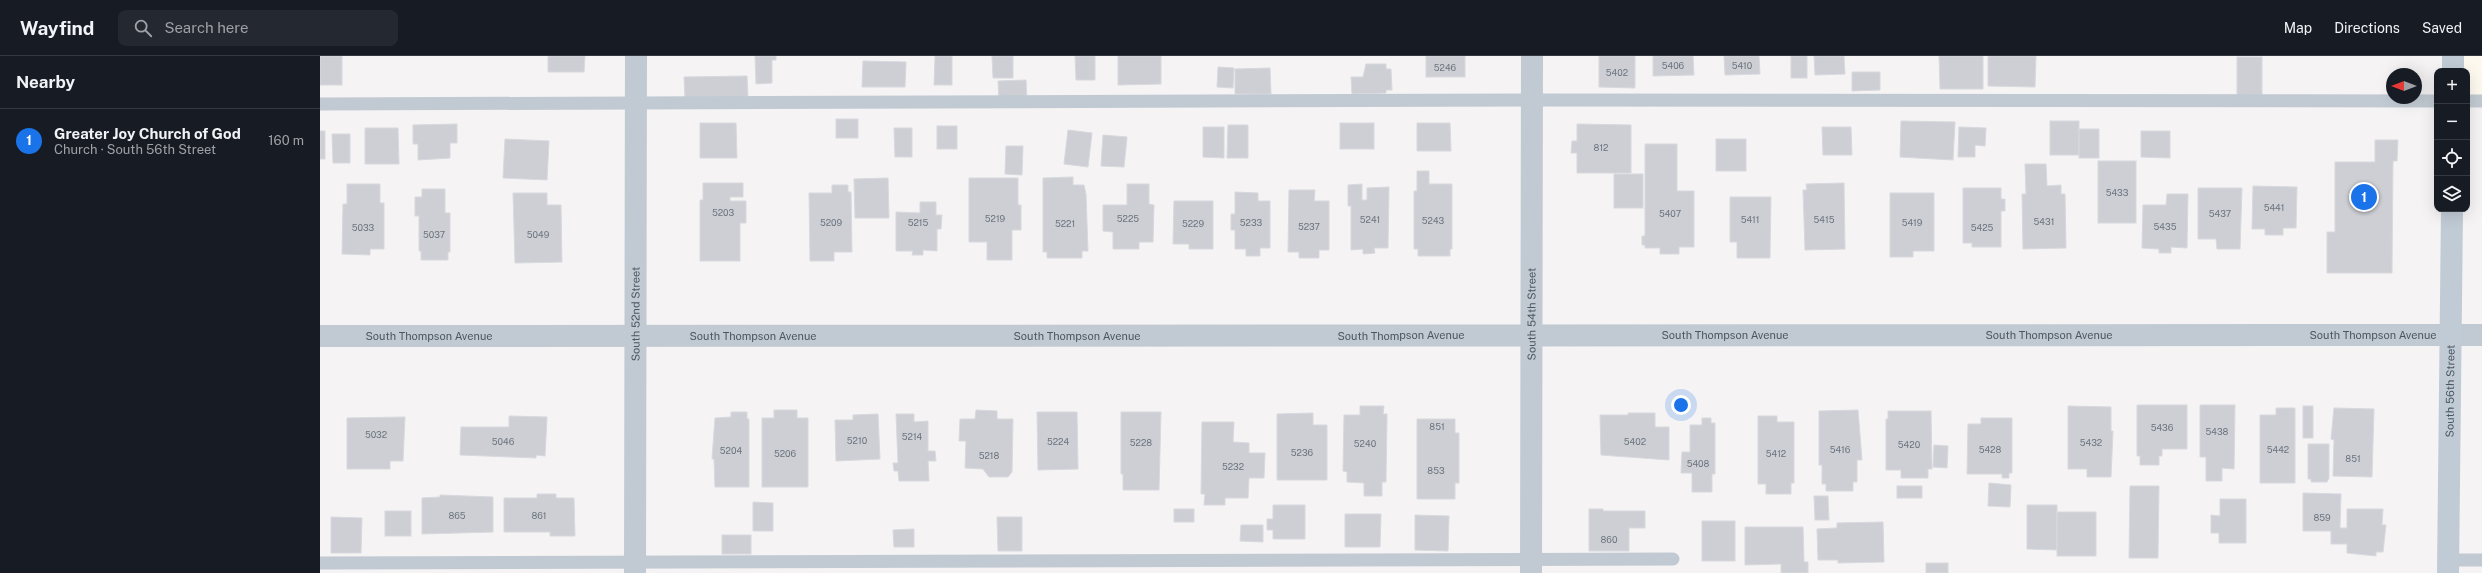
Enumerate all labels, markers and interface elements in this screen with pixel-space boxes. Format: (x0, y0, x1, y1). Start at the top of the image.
search box (118, 10, 398, 46)
text: Wayfind (20, 17, 94, 39)
icon: search (132, 17, 154, 39)
text: Search here (164, 19, 249, 36)
text: Map (2284, 20, 2312, 36)
text: Directions (2334, 20, 2400, 36)
text: Saved (2422, 20, 2462, 36)
house number: 5406 (1662, 60, 1685, 71)
house number: 5410 (1732, 60, 1753, 71)
house number: 5246 (1434, 62, 1457, 73)
house number: 5402 (1606, 67, 1628, 78)
north arrow (2386, 68, 2422, 104)
map controls (2434, 68, 2470, 212)
button: + (2434, 68, 2470, 104)
text: Nearby (16, 72, 75, 92)
button: − (2434, 104, 2470, 140)
text: Greater Joy Church of God (54, 125, 241, 142)
text: 1 (26, 133, 32, 148)
text: 160 m (268, 133, 304, 148)
button: locate (2434, 140, 2470, 176)
text: Church · South 56th Street (54, 142, 216, 157)
house number: 812 (1594, 142, 1608, 153)
button: layers (2434, 176, 2470, 212)
pin: 1 (2351, 182, 2377, 212)
house number: 5433 (2106, 187, 2129, 198)
house number: 5441 (2264, 202, 2284, 213)
house number: 5203 (712, 207, 734, 218)
house number: 5407 (1659, 208, 1681, 219)
house number: 5437 (2209, 208, 2231, 219)
house number: 5219 (985, 213, 1006, 224)
house number: 5225 (1117, 213, 1139, 224)
house number: 5241 (1360, 214, 1380, 225)
house number: 5411 (1741, 214, 1759, 225)
house number: 5415 (1814, 214, 1835, 225)
house number: 5243 (1422, 215, 1445, 226)
house number: 5431 (2034, 216, 2054, 227)
house number: 5209 (820, 217, 842, 228)
house number: 5215 (908, 217, 929, 228)
house number: 5233 (1240, 217, 1263, 228)
house number: 5419 (1902, 217, 1923, 228)
house number: 5221 (1055, 218, 1075, 229)
house number: 5229 (1182, 218, 1204, 229)
house number: 5237 (1298, 221, 1320, 232)
house number: 5435 (2154, 221, 2177, 232)
house number: 5033 (352, 222, 375, 233)
house number: 5425 (1971, 222, 1994, 233)
house number: 5037 (423, 229, 445, 240)
house number: 5049 (527, 229, 550, 240)
street label: South 52nd Street (629, 267, 642, 361)
street label: South 54th Street (1525, 268, 1538, 360)
street label: South Thompson Avenue (1337, 329, 1465, 342)
street label: South Thompson Avenue (1661, 329, 1789, 341)
street label: South Thompson Avenue (1985, 329, 2113, 341)
street label: South Thompson Avenue (2309, 329, 2437, 341)
street label: South Thompson Avenue (365, 330, 493, 342)
street label: South Thompson Avenue (689, 330, 817, 342)
street label: South Thompson Avenue (1013, 330, 1141, 342)
street label: South 56th Street (2443, 345, 2457, 437)
your location (1671, 395, 1691, 415)
house number: 851 (1429, 421, 1445, 432)
house number: 5436 (2151, 422, 2174, 433)
house number: 5438 (2206, 426, 2229, 437)
house number: 5032 (365, 429, 387, 440)
house number: 5214 (902, 431, 923, 442)
house number: 5210 (847, 435, 868, 446)
house number: 5046 (492, 436, 515, 447)
house number: 5224 (1047, 436, 1069, 447)
house number: 5402 (1624, 436, 1646, 447)
house number: 5228 (1130, 437, 1152, 448)
house number: 5432 (2080, 437, 2102, 448)
house number: 5240 (1354, 438, 1377, 449)
house number: 5420 (1898, 439, 1921, 450)
house number: 5416 (1830, 444, 1851, 455)
house number: 5428 (1979, 444, 2001, 455)
house number: 5442 (2267, 444, 2289, 455)
house number: 5204 (720, 445, 742, 456)
house number: 5236 (1291, 447, 1314, 458)
house number: 5206 (774, 448, 796, 459)
house number: 5412 (1766, 448, 1786, 459)
house number: 5218 (979, 450, 999, 461)
house number: 851 (2345, 453, 2361, 464)
house number: 5408 (1687, 458, 1710, 469)
house number: 5232 (1222, 461, 1244, 472)
house number: 853 (1427, 465, 1445, 476)
house number: 865 (448, 510, 466, 521)
house number: 861 (531, 510, 547, 521)
house number: 859 (2313, 512, 2331, 523)
house number: 860 (1601, 534, 1618, 545)

